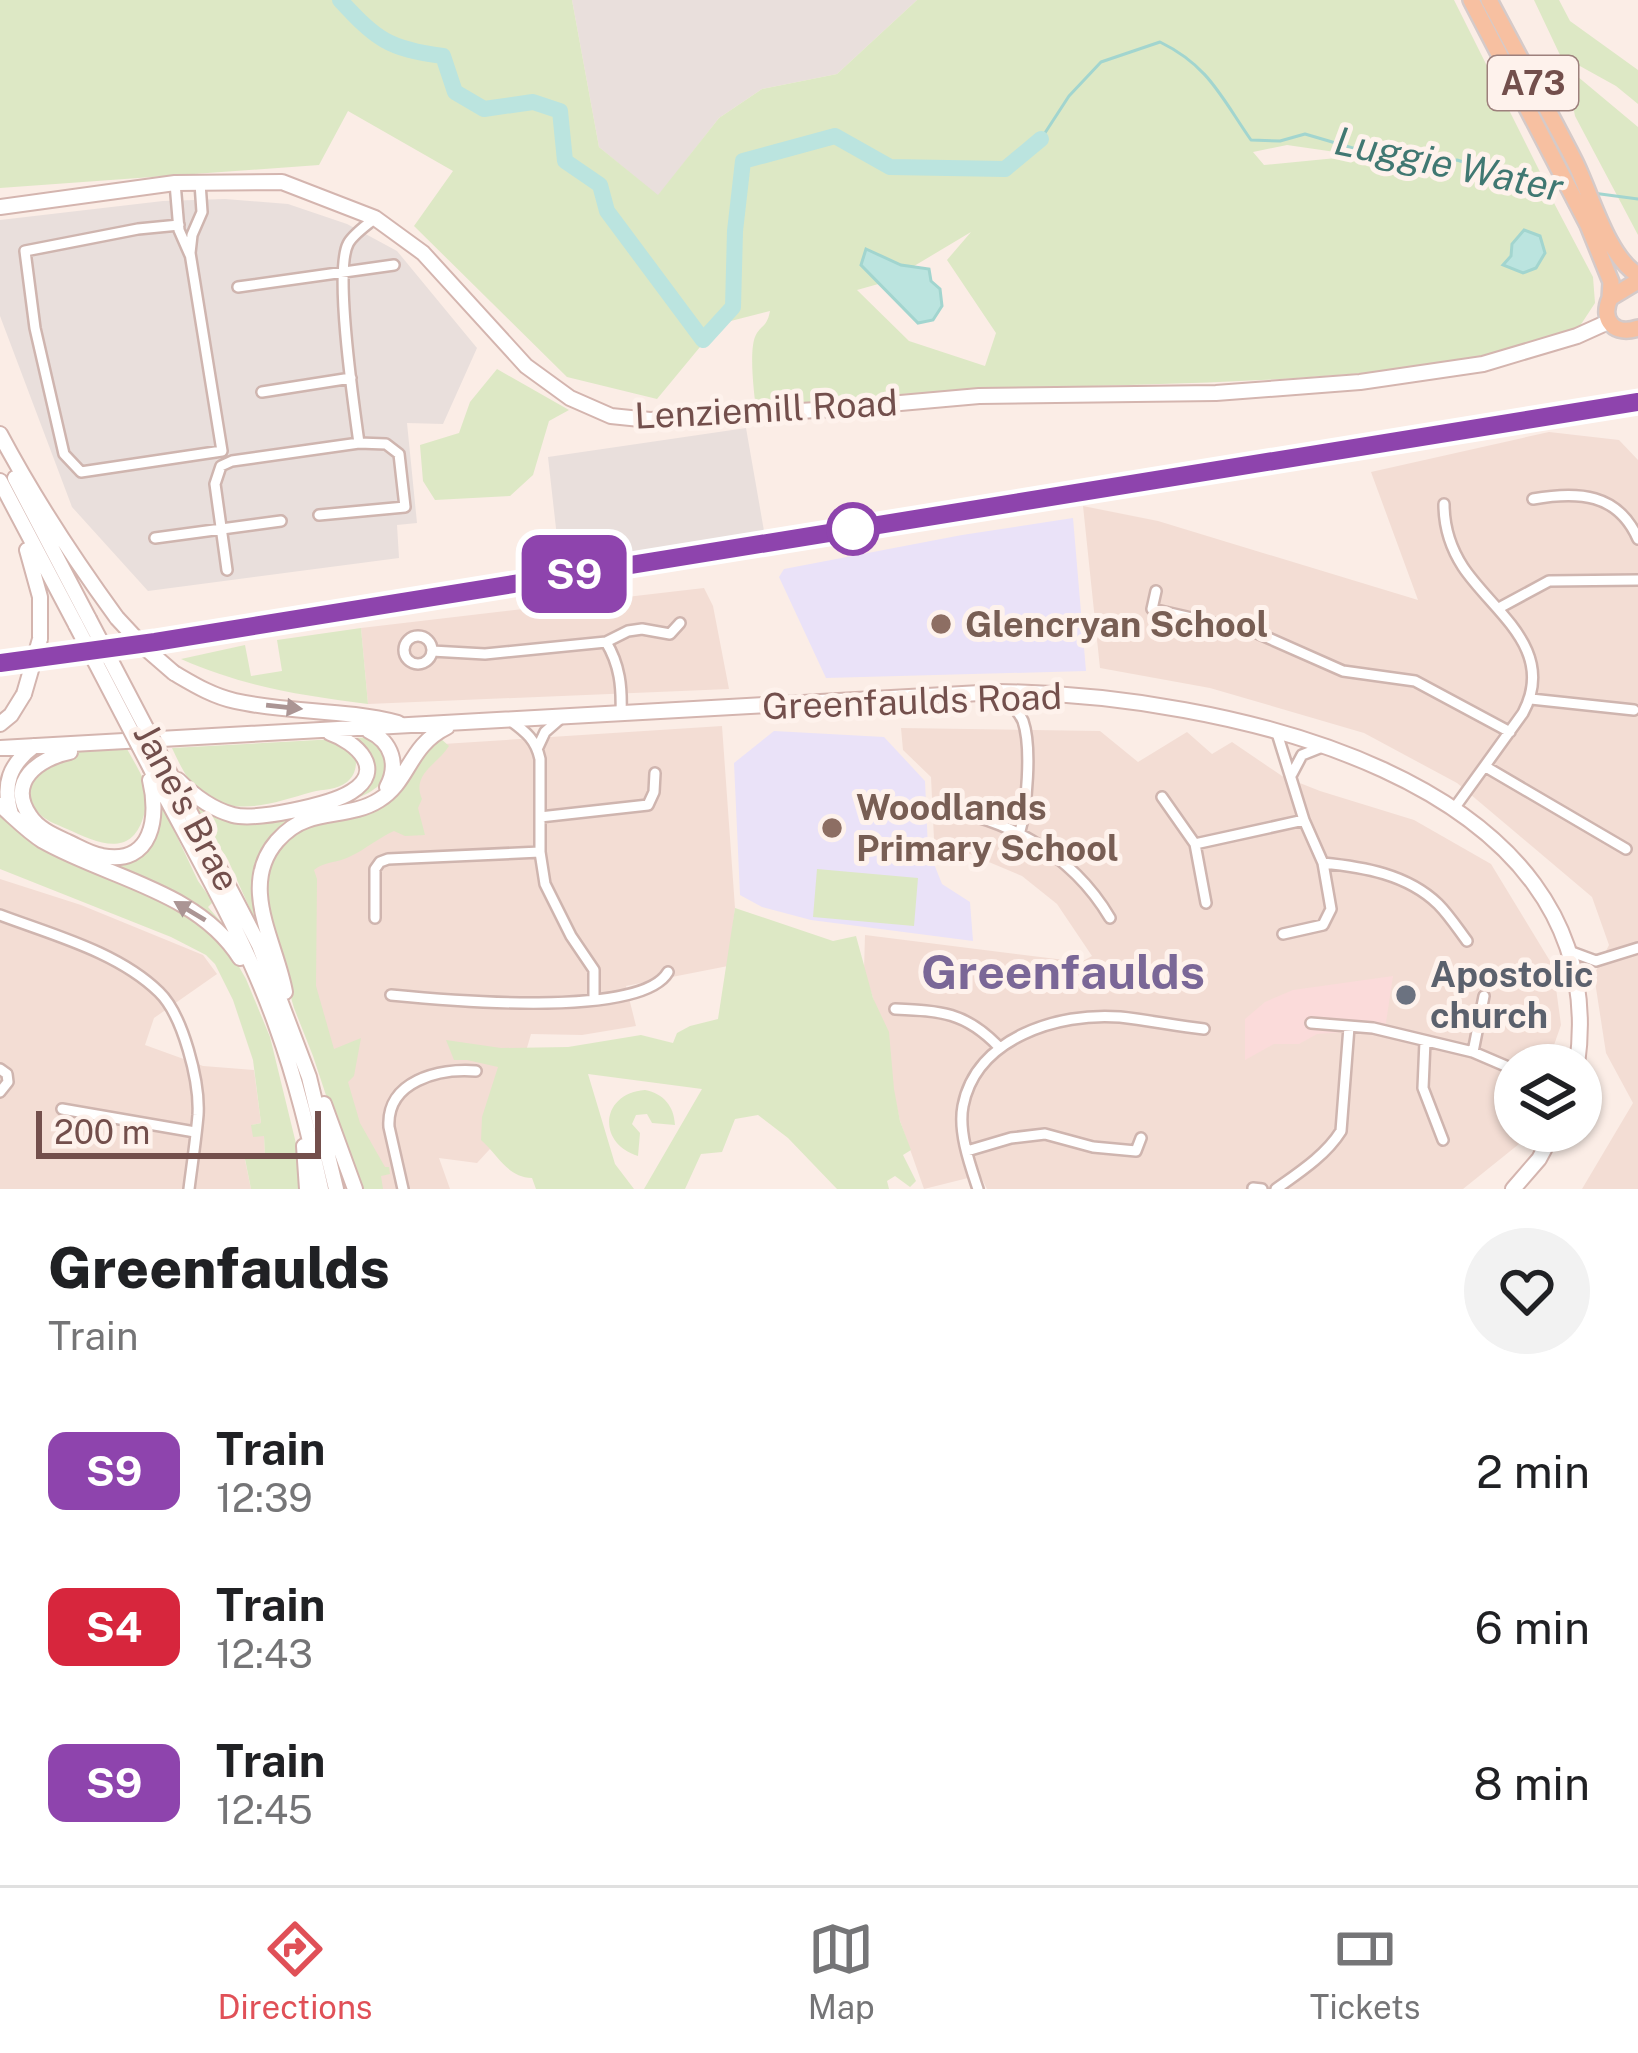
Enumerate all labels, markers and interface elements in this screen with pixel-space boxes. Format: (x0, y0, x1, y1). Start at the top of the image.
road number: A73 (1488, 56, 1578, 110)
water label: Luggie Water (1331, 117, 1568, 211)
street label: Lenziemill Road (633, 381, 899, 437)
unlabelled marker (828, 504, 878, 554)
line badge: S9 (520, 535, 628, 613)
text: S9 (546, 549, 602, 598)
place label: Glencryan School (965, 603, 1268, 645)
marker: Glencryan School (928, 611, 954, 637)
street label: Greenfaulds Road (761, 675, 1063, 727)
one-way arrow (265, 698, 303, 717)
street label: Jane's Brae (125, 716, 249, 898)
place label: Woodlands Primary School (856, 786, 1119, 869)
marker: Woodlands Primary School (819, 815, 845, 841)
one-way arrow (173, 901, 207, 922)
district label: Greenfaulds (921, 943, 1205, 1000)
place label: Apostolic church (1430, 953, 1594, 1036)
marker: Apostolic church (1393, 982, 1419, 1008)
map controls (1494, 1044, 1602, 1152)
button: layers (1494, 1044, 1602, 1152)
scale bar (36, 1105, 321, 1158)
text: 200 m (54, 1113, 150, 1151)
button: heart (1464, 1228, 1590, 1354)
text: Greenfaulds (48, 1234, 390, 1301)
text: Train (48, 1313, 138, 1359)
text: Train (216, 1422, 325, 1475)
text: 2 min (1476, 1445, 1590, 1498)
text: S9 (86, 1446, 142, 1495)
text: 12:39 (216, 1475, 313, 1521)
text: Train (216, 1578, 325, 1631)
text: 6 min (1475, 1601, 1590, 1654)
text: S4 (86, 1602, 142, 1651)
text: 12:43 (216, 1631, 313, 1677)
text: Train (216, 1734, 325, 1787)
text: 8 min (1474, 1757, 1590, 1810)
text: S9 (86, 1758, 142, 1807)
text: 12:45 (216, 1787, 313, 1833)
tab: Directions (218, 1916, 373, 2026)
tab: Map (808, 1916, 875, 2026)
tab: Tickets (1310, 1916, 1420, 2026)

